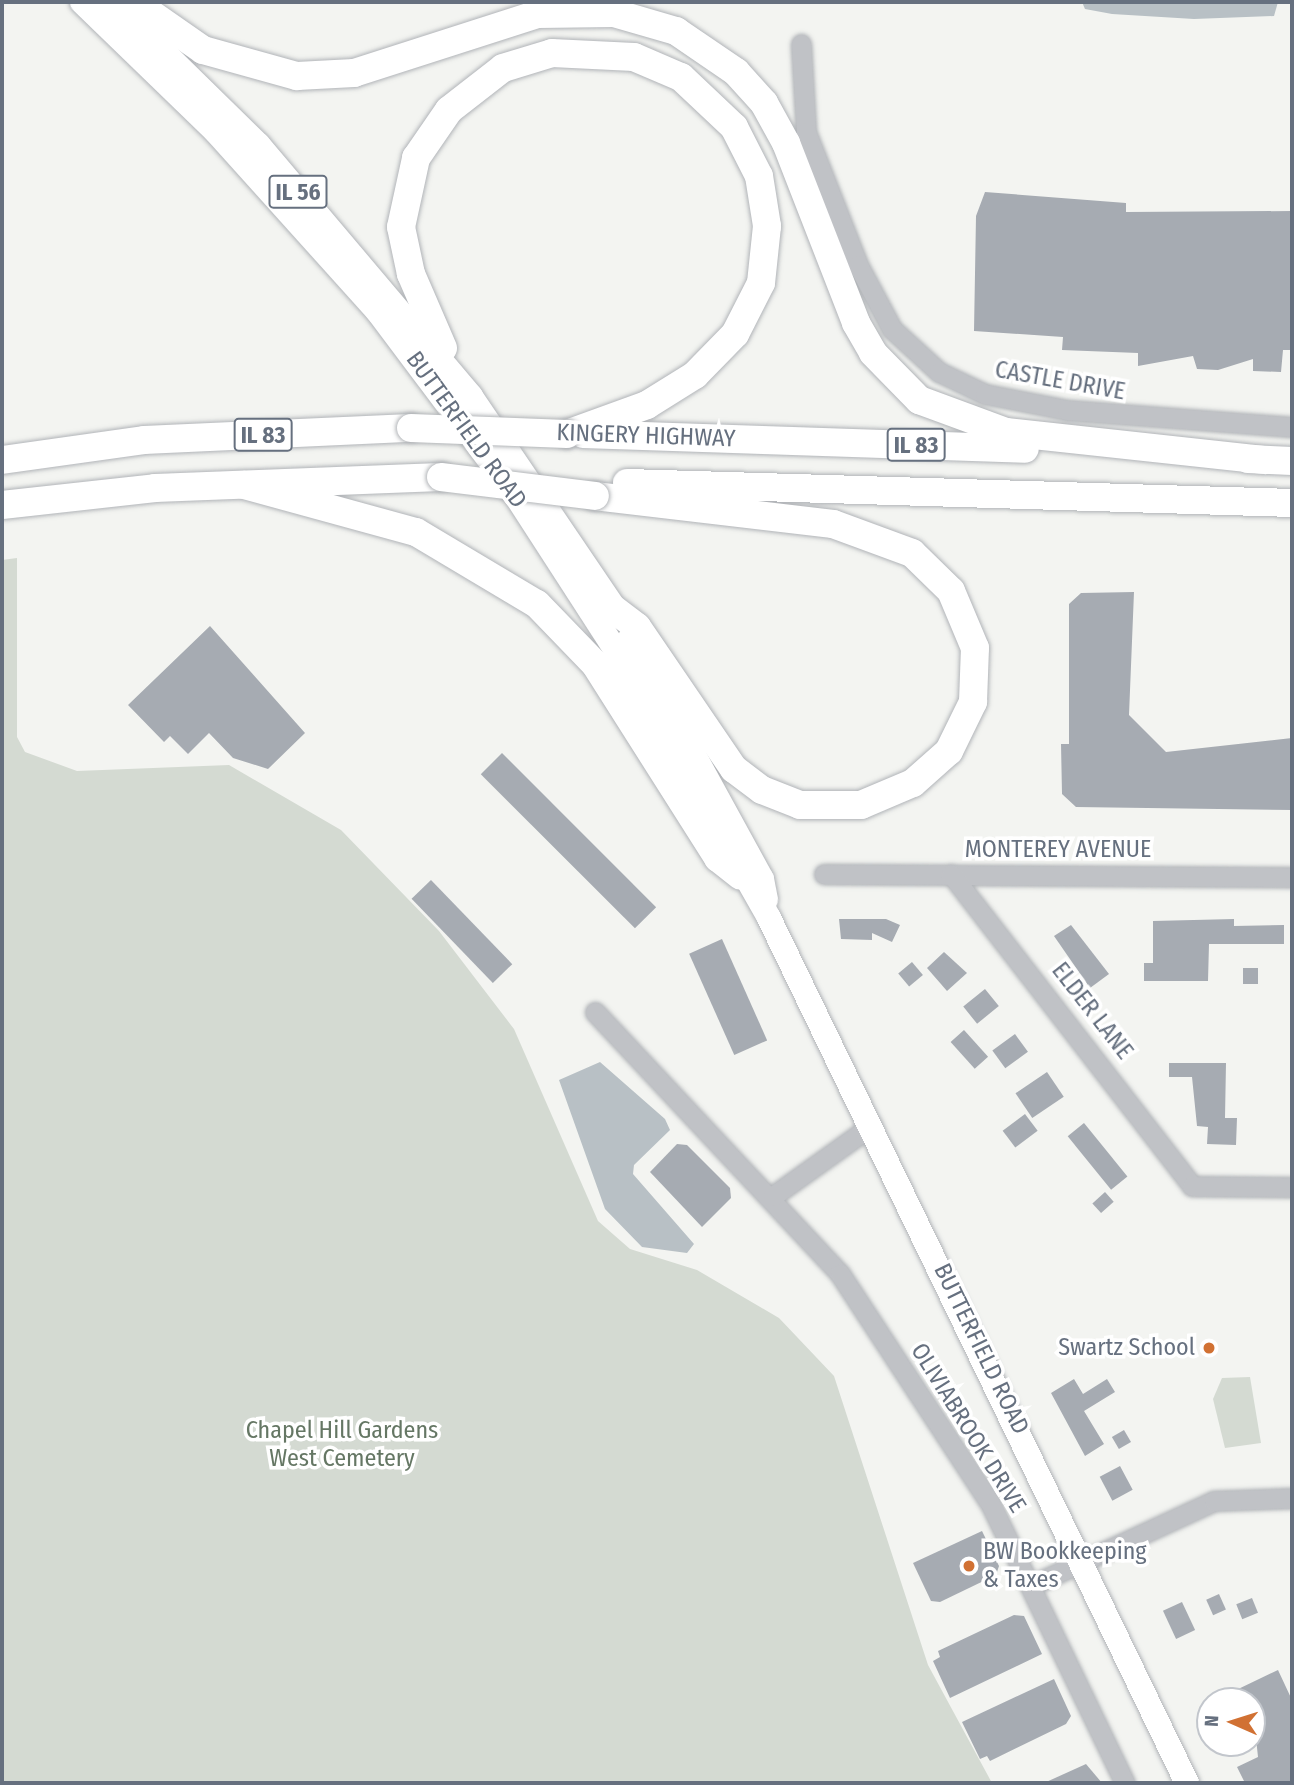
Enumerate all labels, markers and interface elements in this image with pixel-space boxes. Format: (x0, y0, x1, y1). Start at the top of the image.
road number: IL 56 (268, 172, 328, 211)
street label: BUTTERFIELD ROAD (400, 346, 532, 514)
street label: CASTLE DRIVE (993, 355, 1127, 407)
road number: IL 83 (233, 416, 293, 454)
street label: KINGERY HIGHWAY (556, 418, 736, 454)
road number: IL 83 (886, 426, 946, 464)
street label: MONTEREY AVENUE (965, 836, 1151, 864)
street label: ELDER LANE (1045, 957, 1139, 1065)
street label: BUTTERFIELD ROAD (927, 1259, 1035, 1439)
place label: Swartz School (1058, 1334, 1195, 1362)
street label: OLIVIABROOK DRIVE (904, 1338, 1032, 1518)
marker: Swartz School (1201, 1340, 1217, 1356)
park label: Chapel Hill Gardens West Cemetery (246, 1417, 438, 1473)
place label: BW Bookkeeping & Taxes (983, 1538, 1147, 1594)
marker: BW Bookkeeping & Taxes (961, 1558, 977, 1574)
north arrow (1196, 1687, 1266, 1757)
text: N (1200, 1715, 1223, 1727)

